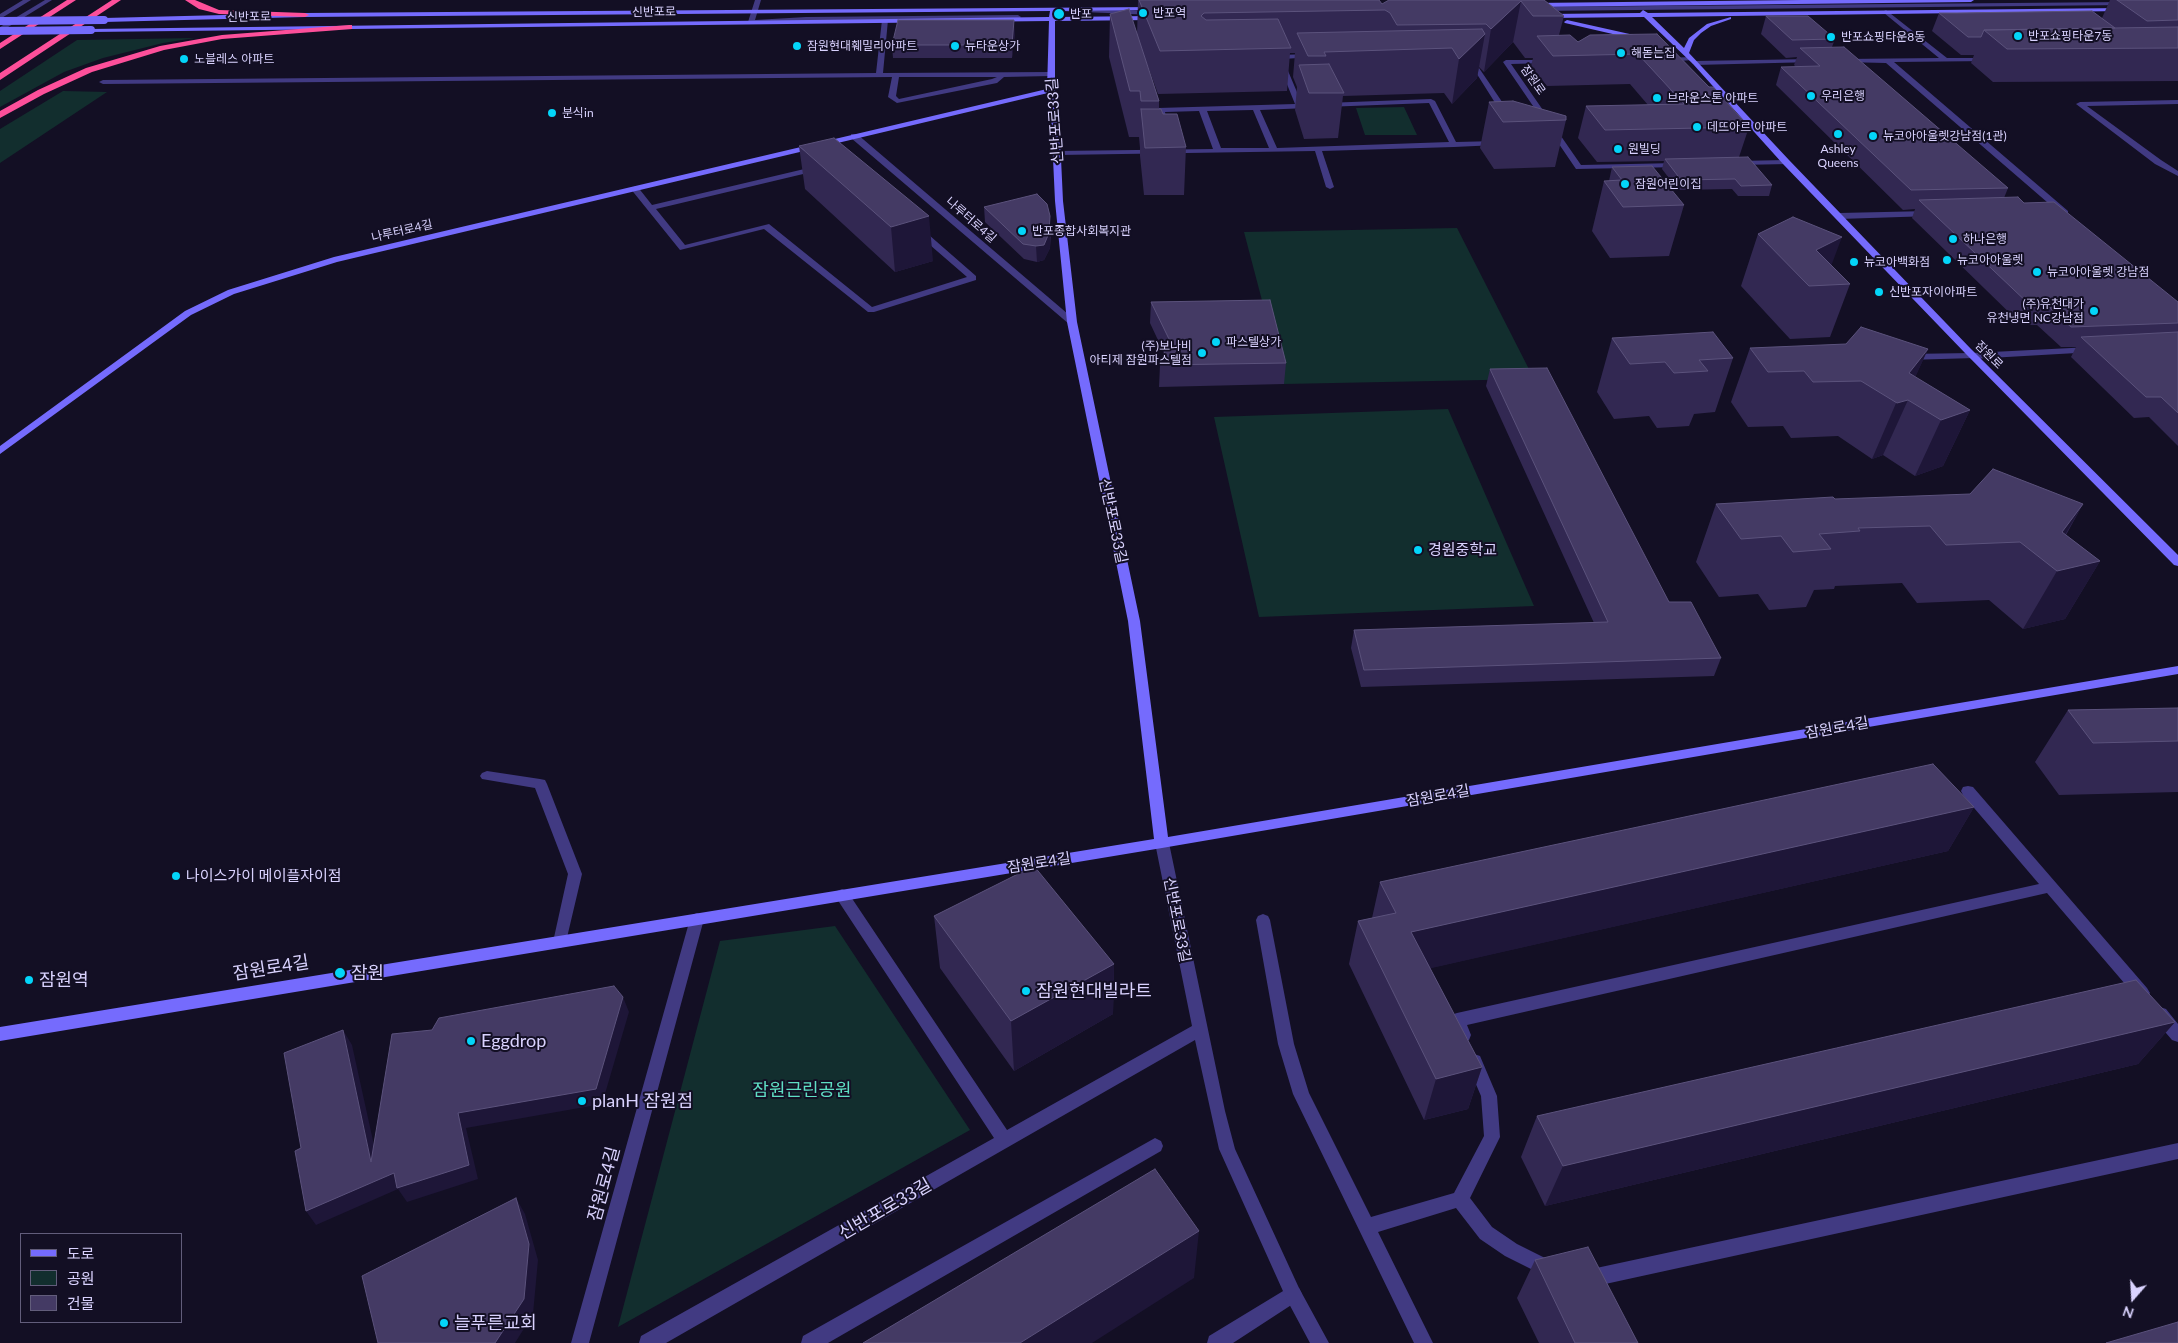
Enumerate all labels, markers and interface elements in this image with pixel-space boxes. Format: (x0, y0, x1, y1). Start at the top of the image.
street label: 신반포로 (632, 4, 676, 20)
place label: 반포역 (1153, 6, 1186, 20)
marker: 반포 (1052, 7, 1066, 21)
place label: 반포 (1070, 7, 1092, 21)
marker: 반포역 (1137, 7, 1149, 19)
street label: 신반포로 (227, 9, 271, 25)
place label: 반포쇼핑타운7동 (2028, 29, 2112, 43)
place label: 반포쇼핑타운8동 (1841, 30, 1925, 44)
marker: 반포쇼핑타운7동 (2012, 30, 2024, 42)
marker: 반포쇼핑타운8동 (1825, 31, 1837, 43)
place label: 잠원현대훼밀리아파트 (807, 39, 917, 53)
place label: 뉴타운상가 (965, 39, 1020, 53)
marker: 잠원현대훼밀리아파트 (791, 40, 803, 52)
marker: 뉴타운상가 (949, 40, 961, 52)
place label: 해돋는집 (1631, 46, 1675, 60)
marker: 해돋는집 (1615, 47, 1627, 59)
place label: 노블레스 아파트 (194, 52, 274, 66)
marker: 노블레스 아파트 (178, 53, 190, 65)
street label: 잠원로 (1518, 62, 1548, 98)
street label: 신반포로33길 (1043, 77, 1067, 165)
place label: 우리은행 (1821, 89, 1865, 103)
marker: 우리은행 (1805, 90, 1817, 102)
place label: 브라운스톤 아파트 (1667, 91, 1758, 105)
marker: 브라운스톤 아파트 (1651, 92, 1663, 104)
place label: 분식in (562, 106, 594, 120)
marker: 분식in (546, 107, 558, 119)
place label: 데뜨아르 아파트 (1707, 120, 1787, 134)
marker: 데뜨아르 아파트 (1691, 121, 1703, 133)
marker: Ashley Queens (1832, 128, 1844, 140)
place label: 뉴코아아울렛강남점(1관) (1883, 129, 2007, 143)
marker: 뉴코아아울렛강남점(1관) (1867, 130, 1879, 142)
place label: 원빌딩 (1628, 142, 1661, 156)
place label: Ashley Queens (1818, 142, 1858, 170)
marker: 원빌딩 (1612, 143, 1624, 155)
place label: 잠원어린이집 (1635, 177, 1701, 191)
marker: 잠원어린이집 (1619, 178, 1631, 190)
street label: 나루터로4길 (943, 194, 999, 246)
street label: 나루터로4길 (370, 217, 434, 245)
place label: 반포종합사회복지관 (1032, 224, 1131, 238)
marker: 반포종합사회복지관 (1016, 225, 1028, 237)
place label: 하나은행 (1963, 232, 2007, 246)
marker: 하나은행 (1947, 233, 1959, 245)
place label: 뉴코아아울렛 (1957, 253, 2023, 267)
marker: 뉴코아아울렛 (1941, 254, 1953, 266)
place label: 뉴코아백화점 (1864, 255, 1930, 269)
marker: 뉴코아백화점 (1848, 256, 1860, 268)
place label: 뉴코아아울렛 강남점 (2047, 265, 2149, 279)
marker: 뉴코아아울렛 강남점 (2031, 266, 2043, 278)
place label: 신반포자이아파트 (1889, 285, 1977, 299)
marker: 신반포자이아파트 (1873, 286, 1885, 298)
place label: (주)유천대가 유천냉면 NC강남점 (1986, 297, 2084, 325)
marker: (주)유천대가 유천냉면 NC강남점 (2088, 305, 2100, 317)
place label: 파스텔상가 (1226, 335, 1281, 349)
marker: 파스텔상가 (1210, 336, 1222, 348)
street label: 잠원로 (1972, 338, 2006, 372)
place label: (주)보나비 아티제 잠원파스텔점 (1090, 339, 1192, 367)
marker: (주)보나비 아티제 잠원파스텔점 (1196, 347, 1208, 359)
street label: 신반포로33길 (1095, 477, 1131, 565)
place label: 경원중학교 (1428, 541, 1497, 559)
marker: 경원중학교 (1412, 544, 1424, 556)
street label: 잠원로4길 (1804, 714, 1870, 742)
street label: 잠원로4길 (1405, 782, 1471, 810)
street label: 잠원로4길 (1006, 849, 1072, 877)
place label: 나이스가이 메이플자이점 (186, 867, 342, 885)
marker: 나이스가이 메이플자이점 (170, 870, 182, 882)
street label: 신반포로33길 (1160, 876, 1194, 964)
street label: 잠원로4길 (231, 951, 311, 985)
place label: 잠원 (351, 962, 384, 984)
marker: 잠원 (333, 966, 347, 980)
place label: 잠원역 (39, 969, 89, 991)
marker: 잠원역 (23, 974, 35, 986)
place label: 잠원현대빌라트 (1036, 980, 1152, 1002)
marker: 잠원현대빌라트 (1020, 985, 1032, 997)
place label: Eggdrop (481, 1030, 546, 1052)
marker: Eggdrop (465, 1035, 477, 1047)
park label: 잠원근린공원 (752, 1079, 852, 1101)
place label: planH 잠원점 (592, 1090, 693, 1112)
marker: planH 잠원점 (576, 1095, 588, 1107)
street label: 잠원로4길 (584, 1144, 624, 1224)
street label: 신반포로33길 (835, 1174, 935, 1244)
legend (20, 1233, 182, 1323)
text: 도로 (67, 1244, 95, 1262)
text: 공원 (67, 1269, 95, 1287)
north arrow (2108, 1273, 2158, 1323)
text: 건물 (67, 1294, 95, 1312)
text: N (2120, 1303, 2136, 1322)
place label: 늘푸른교회 (454, 1312, 537, 1334)
marker: 늘푸른교회 (438, 1317, 450, 1329)

